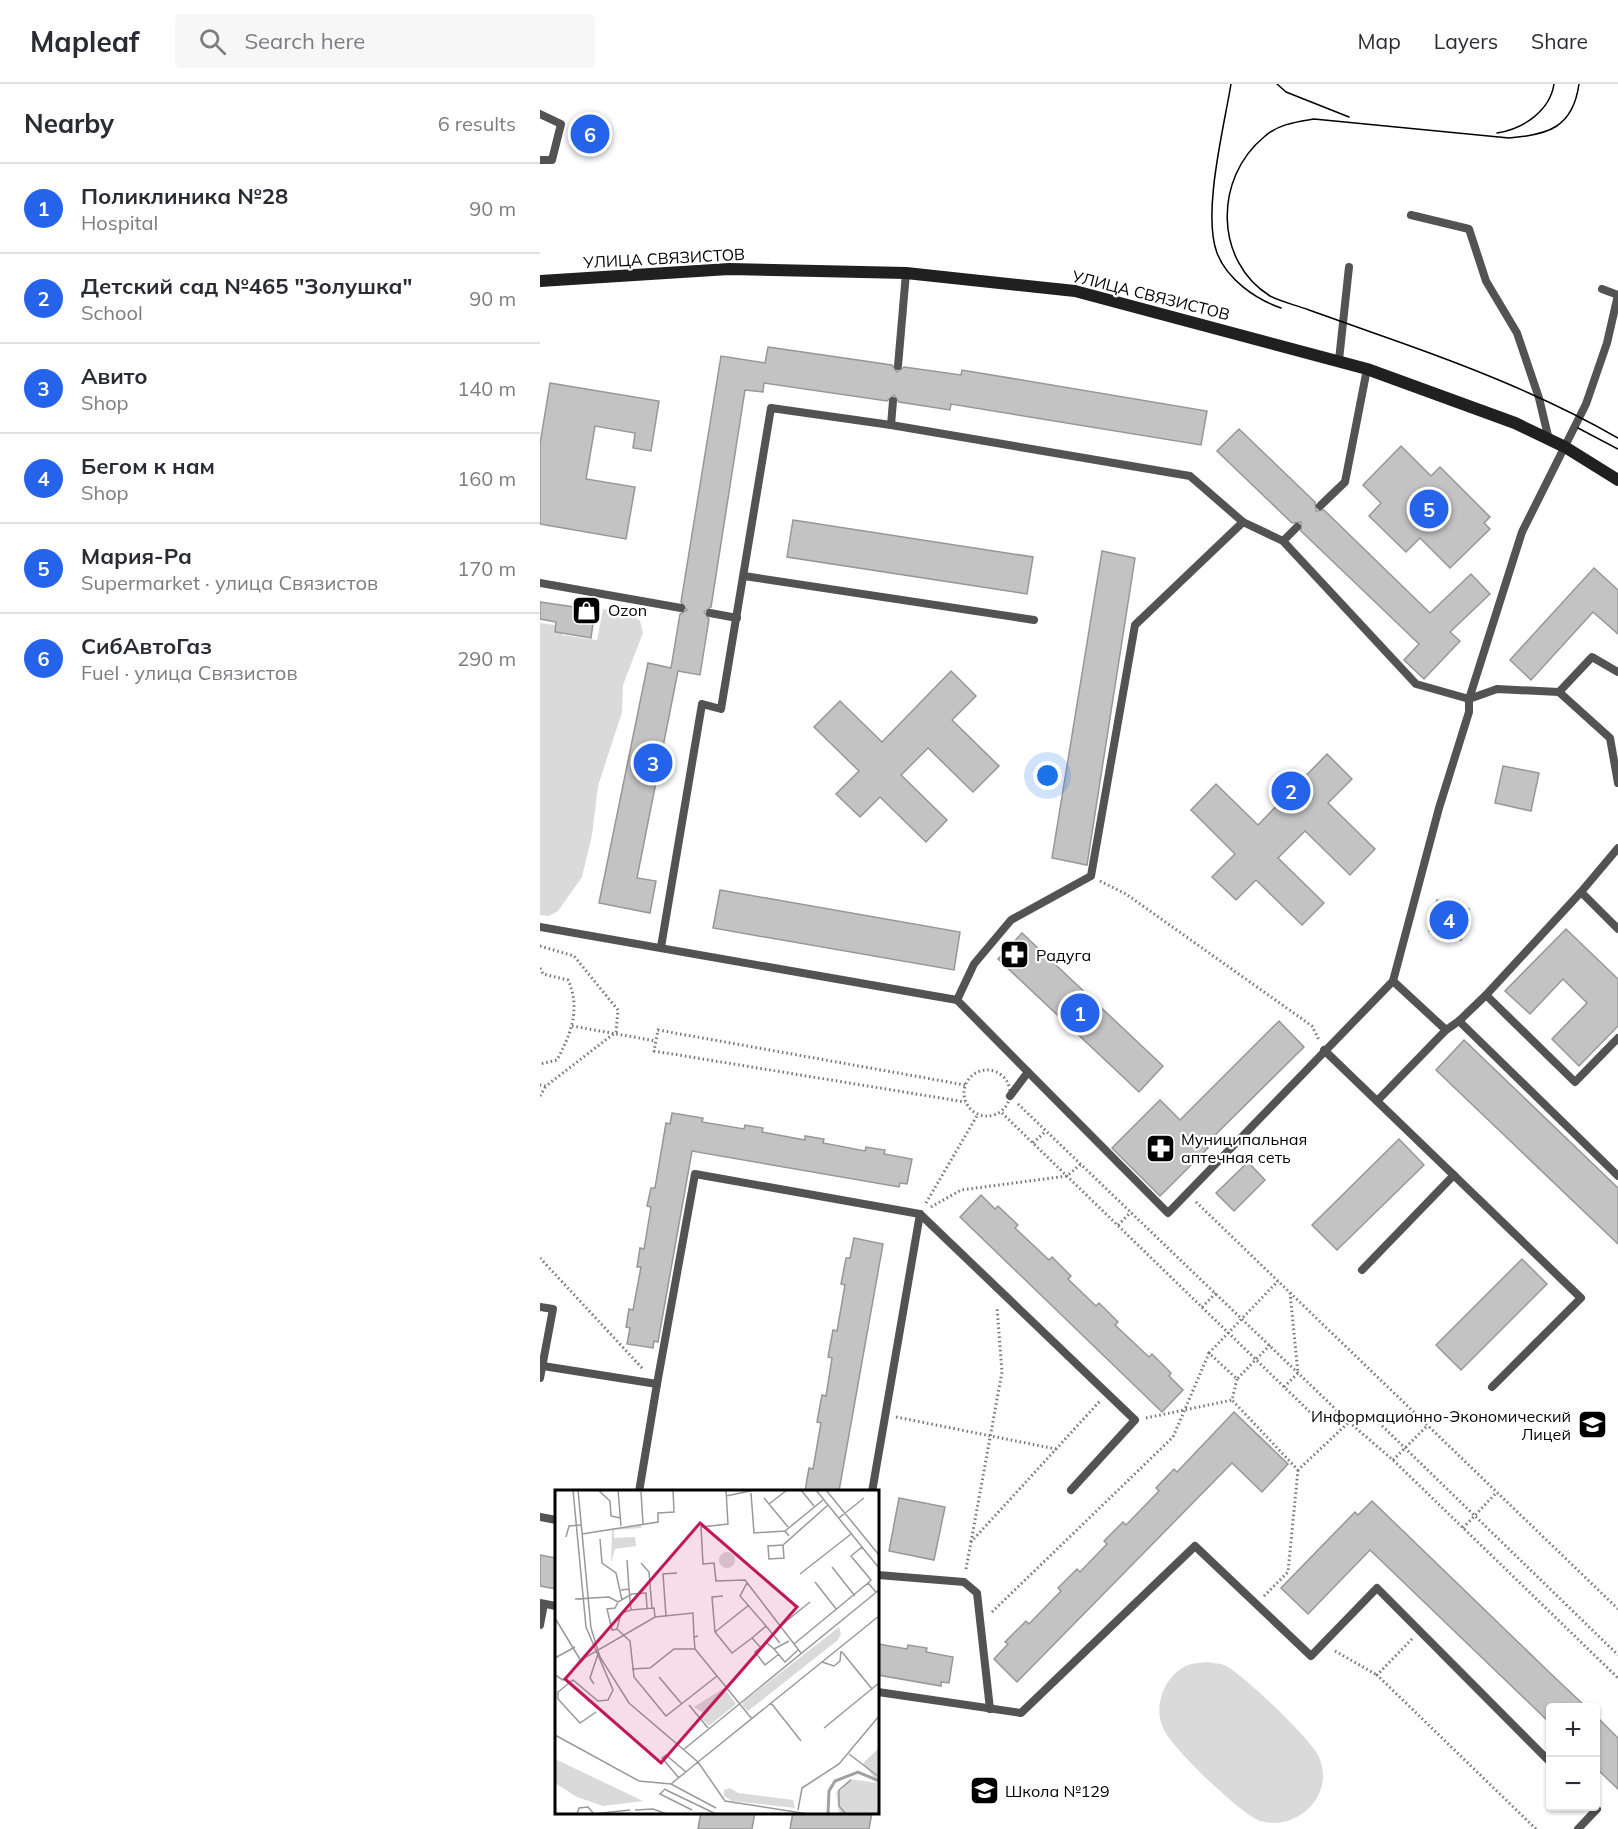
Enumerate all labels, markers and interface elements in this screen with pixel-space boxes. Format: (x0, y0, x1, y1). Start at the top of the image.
search box (175, 14, 595, 68)
text: Mapleaf (30, 24, 139, 59)
icon: search (196, 25, 229, 58)
text: Search here (244, 27, 365, 55)
text: Map (1358, 28, 1401, 54)
text: Layers (1434, 28, 1498, 54)
text: Share (1531, 28, 1588, 54)
text: Nearby (24, 107, 114, 140)
text: 6 results (438, 111, 516, 136)
pin: 6 (571, 112, 610, 156)
text: Поликлиника №28 (81, 182, 288, 210)
text: 1 (38, 196, 50, 221)
text: 90 m (469, 196, 516, 221)
text: Hospital (81, 210, 158, 235)
street label: УЛИЦА СВЯЗИСТОВ (582, 244, 745, 272)
street label: УЛИЦА СВЯЗИСТОВ (1069, 265, 1232, 324)
text: Детский сад №465 "Золушка" (81, 272, 412, 300)
text: 2 (38, 286, 50, 311)
text: 90 m (469, 286, 516, 311)
text: School (81, 300, 143, 325)
text: Авито (81, 362, 148, 390)
text: 3 (38, 376, 50, 401)
text: 140 m (457, 376, 516, 401)
text: Shop (81, 390, 129, 415)
text: Бегом к нам (81, 452, 215, 480)
text: 4 (38, 466, 50, 491)
text: 160 m (457, 466, 516, 491)
text: Shop (81, 480, 129, 505)
pin: 5 (1410, 486, 1448, 532)
text: Мария-Ра (81, 542, 192, 570)
text: 5 (38, 556, 50, 581)
text: 170 m (457, 556, 516, 581)
text: Supermarket · улица Связистов (81, 570, 378, 595)
shop icon: Ozon (571, 594, 603, 626)
place label: Ozon (608, 600, 647, 620)
text: СибАвтоГаз (81, 632, 212, 660)
text: 6 (38, 646, 50, 671)
text: 290 m (457, 646, 516, 671)
text: Fuel · улица Связистов (81, 660, 298, 685)
pin: 3 (634, 740, 672, 786)
your location (1033, 761, 1062, 790)
pin: 2 (1272, 768, 1311, 814)
pin: 4 (1430, 898, 1468, 942)
pharmacy icon: Радуга (999, 939, 1031, 971)
place label: Радуга (1036, 945, 1091, 965)
pin: 1 (1060, 990, 1100, 1036)
place label: Муниципальная аптечная сеть (1181, 1129, 1307, 1167)
pharmacy icon: Муниципальная аптечная сеть (1144, 1132, 1176, 1164)
place label: Информационно-Экономический Лицей (1311, 1406, 1571, 1444)
school or university icon: Информационно-Экономический Лицей (1576, 1409, 1608, 1441)
inset map (555, 1490, 879, 1814)
map controls (1546, 1703, 1600, 1811)
button: + (1546, 1703, 1600, 1757)
button: − (1546, 1757, 1600, 1811)
school or university icon: Школа №129 (968, 1775, 1000, 1807)
place label: Школа №129 (1005, 1781, 1110, 1801)

